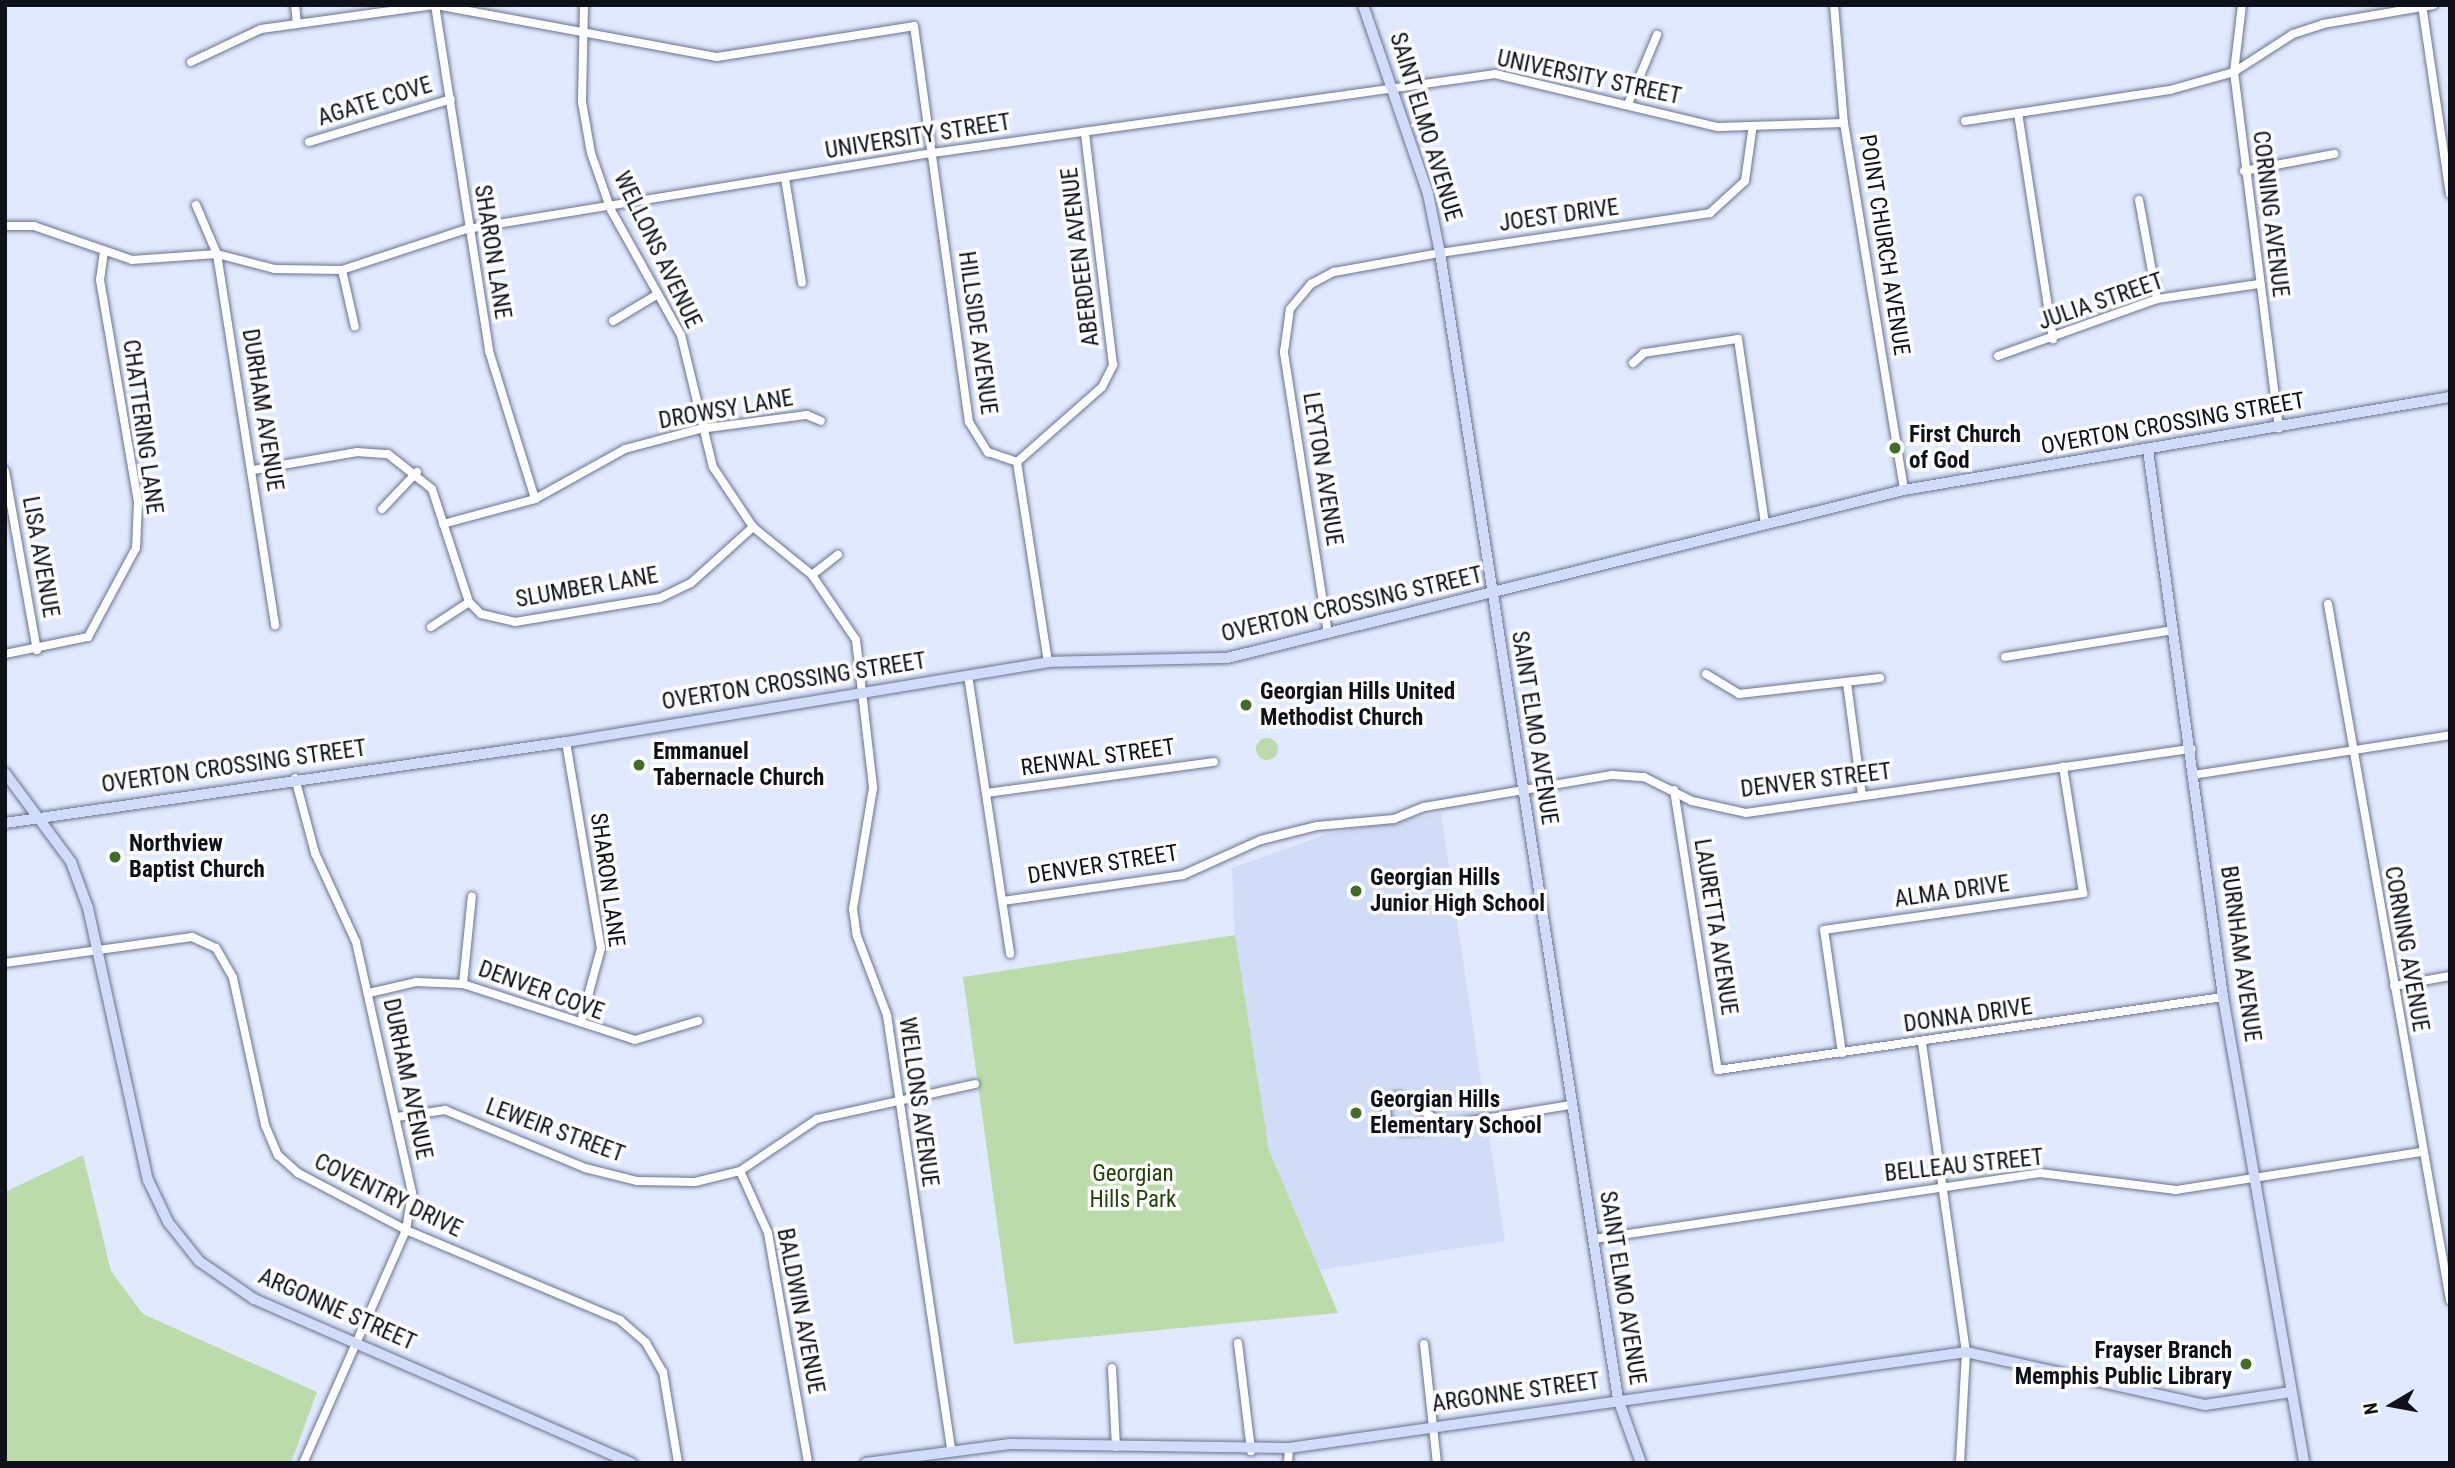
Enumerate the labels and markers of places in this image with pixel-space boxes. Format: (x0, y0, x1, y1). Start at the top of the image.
place label: First Church of God (1909, 421, 2021, 475)
marker: First Church of God (1887, 440, 1903, 456)
place label: Georgian Hills United Methodist Church (1260, 678, 1455, 732)
marker: Georgian Hills United Methodist Church (1238, 697, 1254, 713)
place label: Emmanuel Tabernacle Church (653, 738, 824, 792)
marker: Emmanuel Tabernacle Church (631, 757, 647, 773)
place label: Northview Baptist Church (129, 830, 265, 884)
marker: Northview Baptist Church (107, 849, 123, 865)
place label: Georgian Hills Junior High School (1370, 864, 1545, 918)
marker: Georgian Hills Junior High School (1348, 883, 1364, 899)
place label: Georgian Hills Elementary School (1370, 1086, 1542, 1140)
marker: Georgian Hills Elementary School (1348, 1105, 1364, 1121)
place label: Frayser Branch Memphis Public Library (2015, 1337, 2232, 1391)
marker: Frayser Branch Memphis Public Library (2238, 1356, 2254, 1372)

